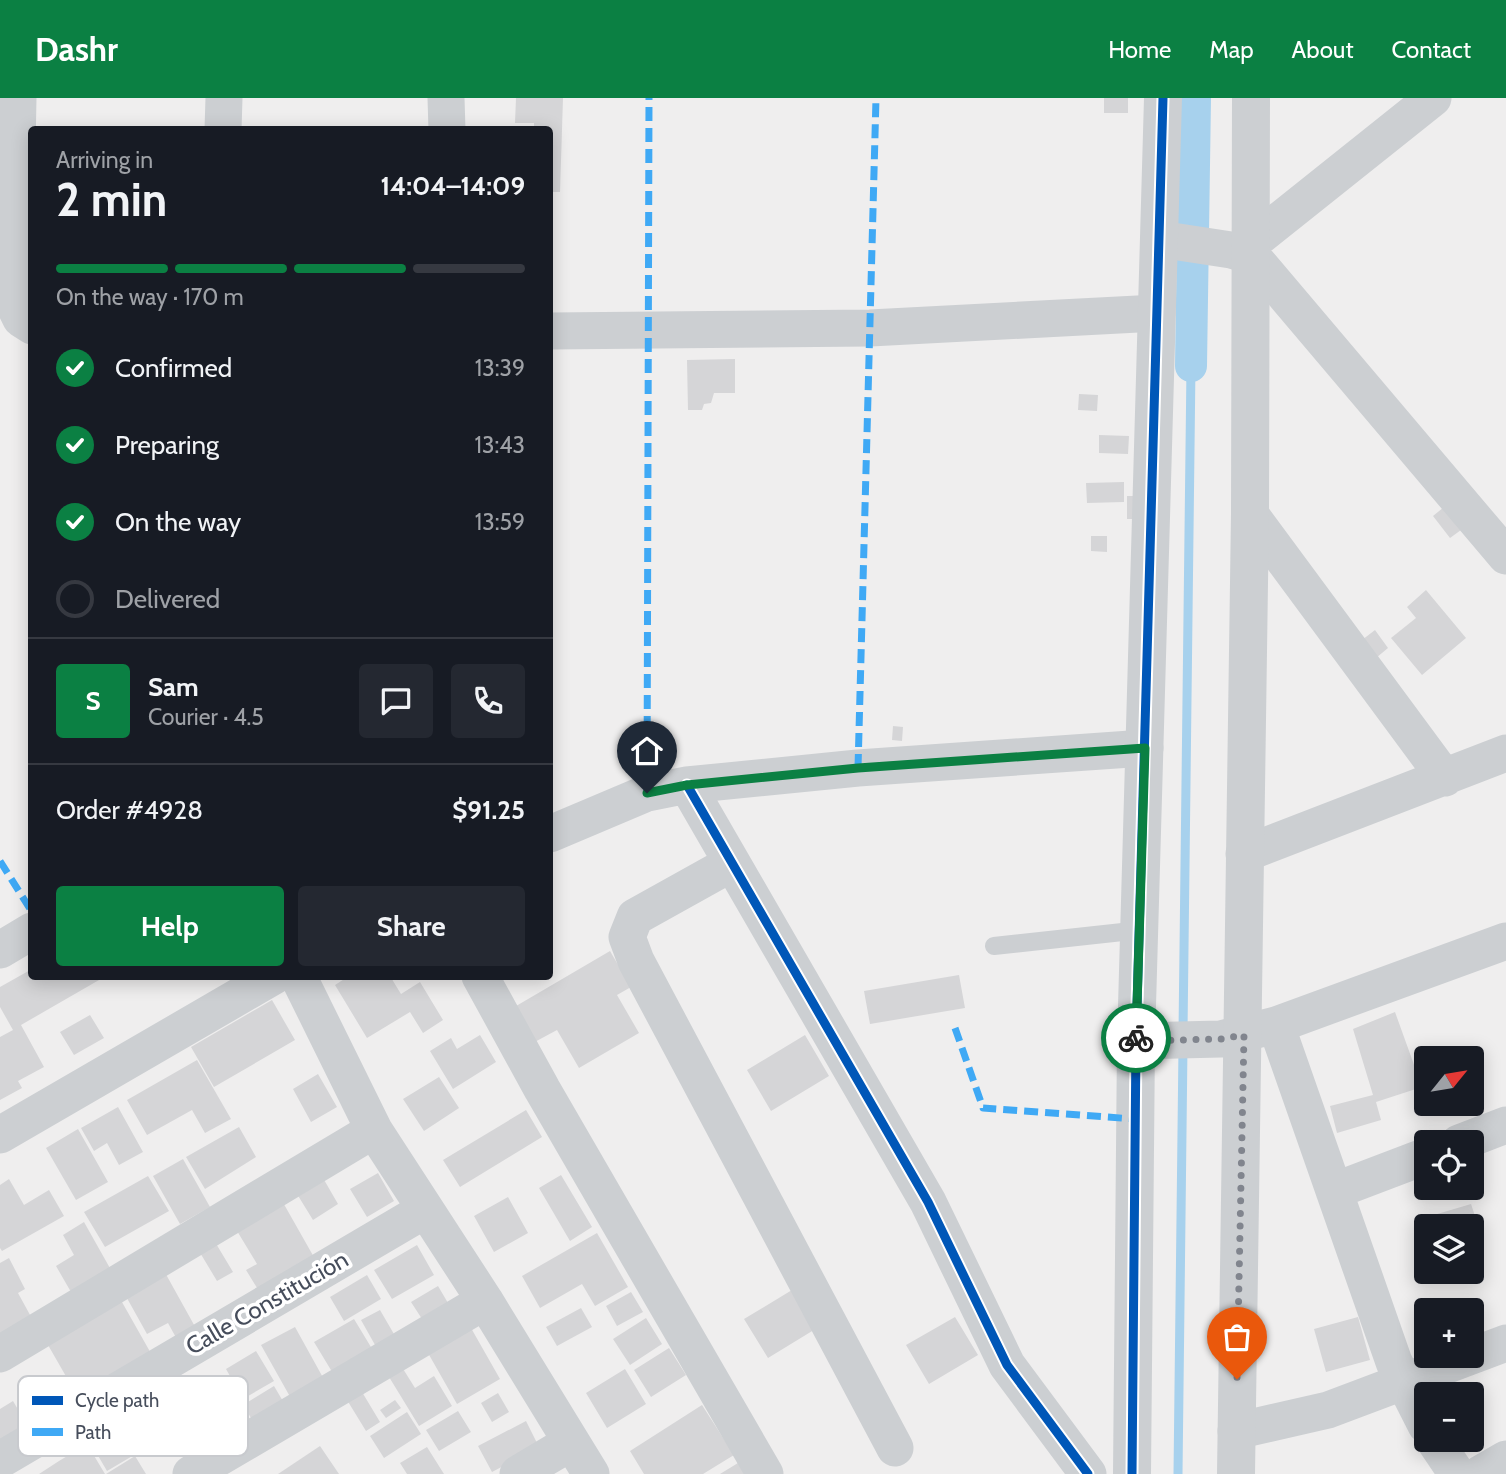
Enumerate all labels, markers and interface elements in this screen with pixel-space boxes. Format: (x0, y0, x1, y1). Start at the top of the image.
text: Dashr (35, 29, 118, 69)
text: Home (1108, 35, 1171, 64)
text: Map (1209, 35, 1254, 64)
text: About (1292, 35, 1354, 64)
text: Contact (1392, 35, 1471, 64)
text: Arriving in (56, 146, 153, 174)
text: 14:04–14:09 (380, 170, 525, 202)
text: 2 min (56, 172, 167, 228)
text: On the way · 170 m (56, 283, 244, 311)
icon: check (56, 349, 94, 387)
text: Confirmed (115, 352, 232, 384)
text: 13:39 (475, 354, 525, 382)
icon: check (56, 426, 94, 464)
text: Preparing (115, 429, 219, 461)
text: 13:43 (475, 431, 525, 459)
icon: check (56, 503, 94, 541)
text: On the way (115, 506, 241, 538)
text: 13:59 (475, 508, 525, 536)
text: Delivered (115, 583, 220, 615)
button: chat (359, 664, 433, 738)
button: phone (451, 664, 525, 738)
text: Sam (148, 671, 199, 703)
text: S (85, 685, 101, 717)
text: Courier · 4.5 (148, 703, 264, 731)
pin (617, 721, 677, 793)
icon: home (628, 732, 666, 770)
text: Order #4928 (56, 794, 203, 826)
text: $91.25 (452, 794, 525, 826)
button: Help (56, 886, 284, 966)
button: Share (298, 886, 525, 966)
courier (1101, 1003, 1171, 1073)
icon: bike (1117, 1019, 1155, 1057)
north arrow (1414, 1046, 1484, 1116)
map controls (1414, 1046, 1484, 1452)
button: locate (1414, 1130, 1484, 1200)
button: layers (1414, 1214, 1484, 1284)
street label: Calle Constitución (180, 1244, 353, 1361)
button: + (1414, 1298, 1484, 1368)
pin (1207, 1307, 1267, 1379)
icon: bag (1218, 1318, 1256, 1356)
legend (18, 1376, 248, 1456)
button: − (1414, 1382, 1484, 1452)
text: Cycle path (75, 1389, 159, 1412)
text: Path (75, 1421, 111, 1444)

